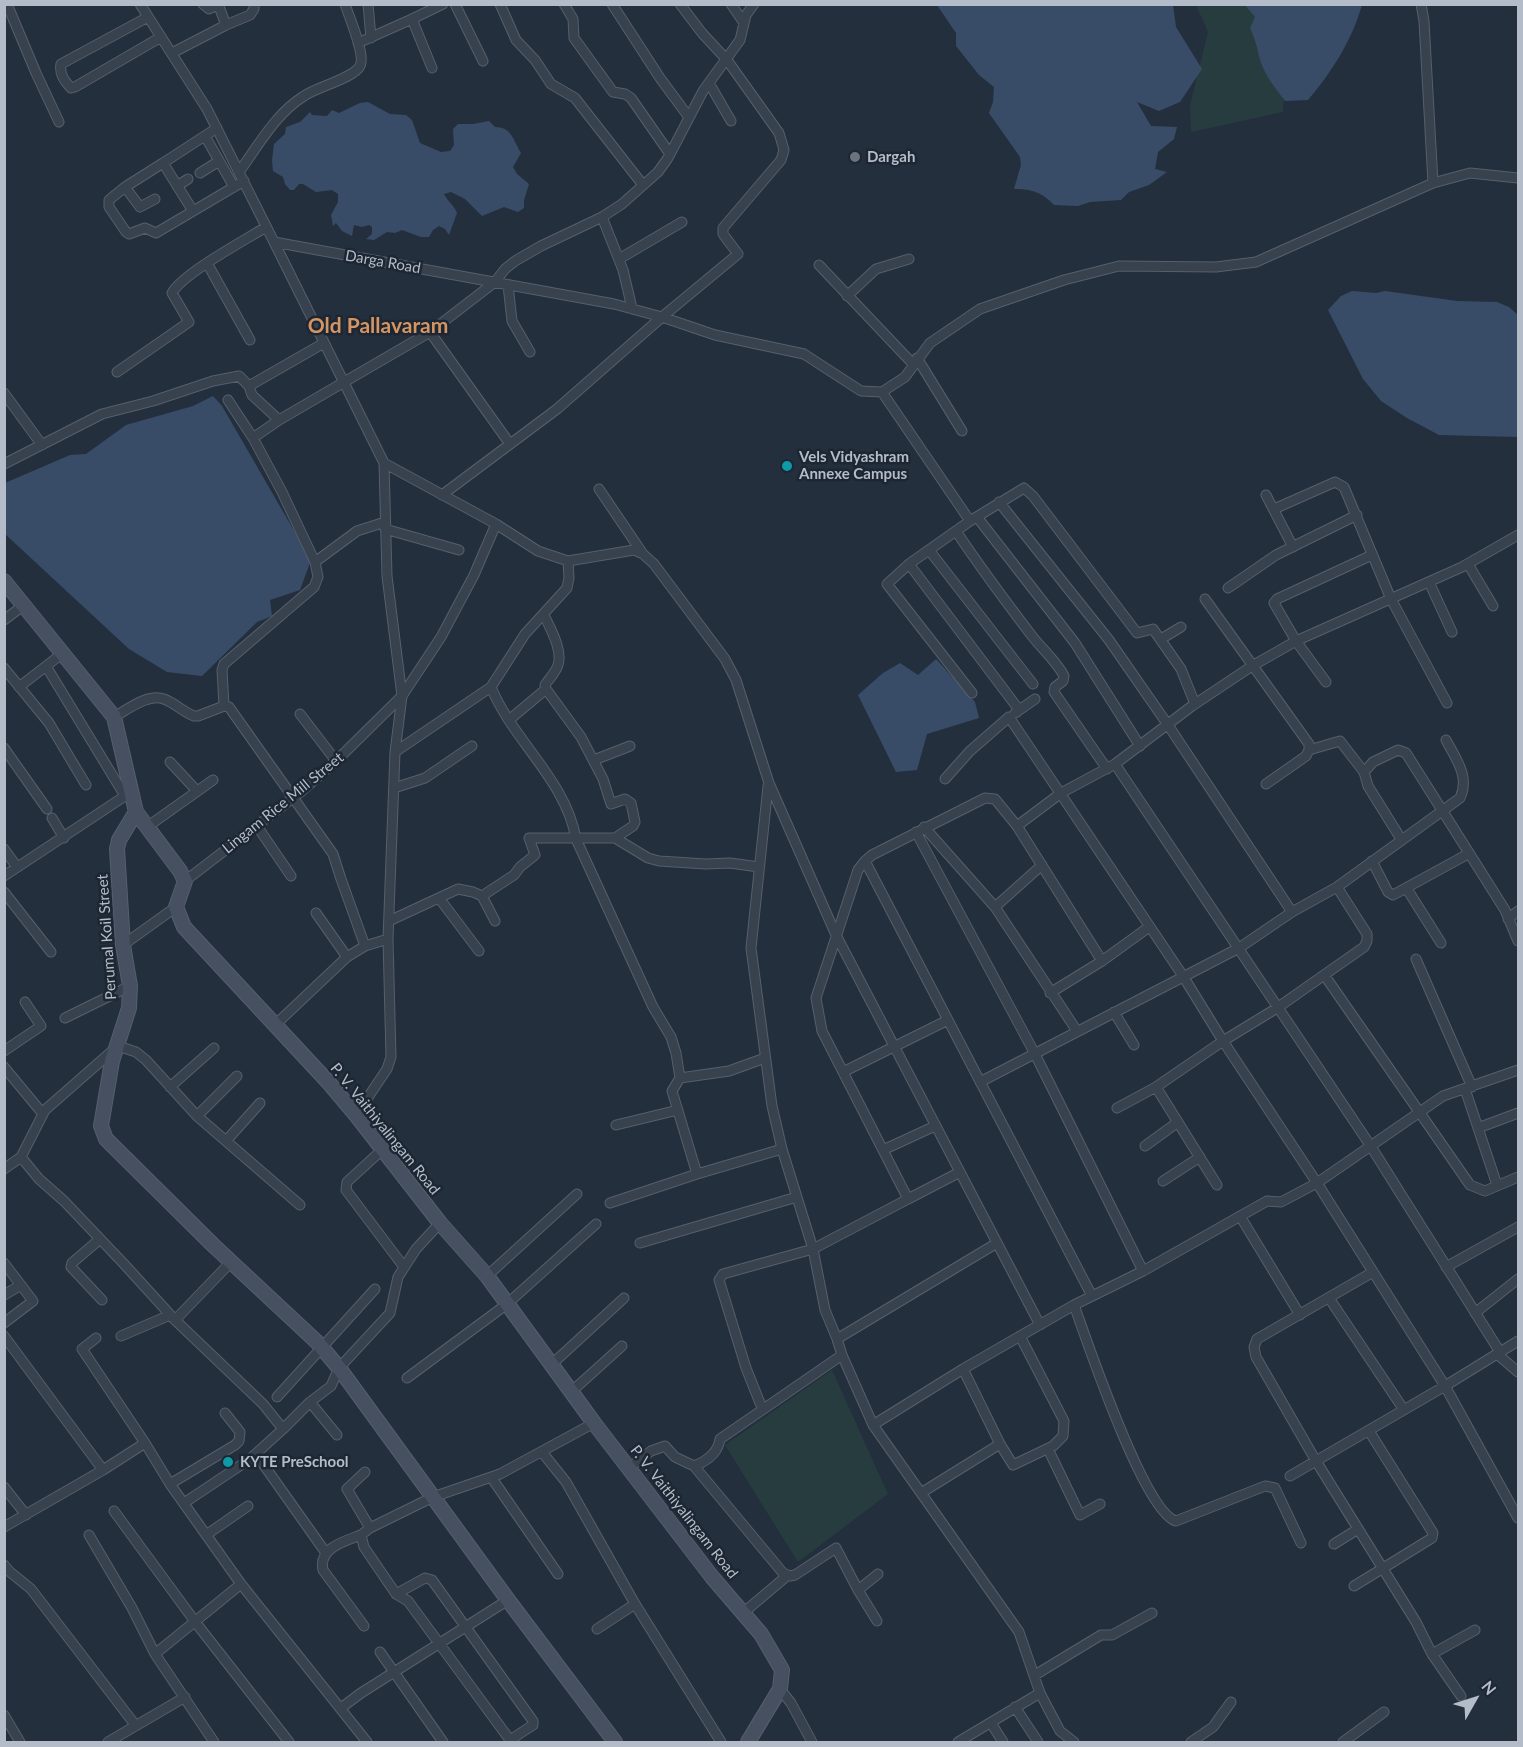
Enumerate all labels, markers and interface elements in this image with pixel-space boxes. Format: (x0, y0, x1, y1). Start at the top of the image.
place label: Dargah (867, 148, 915, 166)
marker: Dargah (848, 150, 862, 164)
street label: Darga Road (344, 247, 422, 277)
district label: Old Pallavaram (308, 313, 448, 339)
place label: Vels Vidyashram Annexe Campus (799, 448, 909, 483)
marker: Vels Vidyashram Annexe Campus (780, 459, 794, 473)
street label: Lingam Rice Mill Street (219, 749, 347, 857)
street label: Perumal Koil Street (94, 874, 120, 1000)
street label: P. V. Vaithiyalingam Road (326, 1060, 444, 1198)
street label: P. V. Vaithiyalingam Road (626, 1442, 742, 1582)
place label: KYTE PreSchool (240, 1453, 349, 1471)
marker: KYTE PreSchool (221, 1455, 235, 1469)
north arrow (1445, 1669, 1505, 1729)
text: N (1478, 1677, 1501, 1698)

